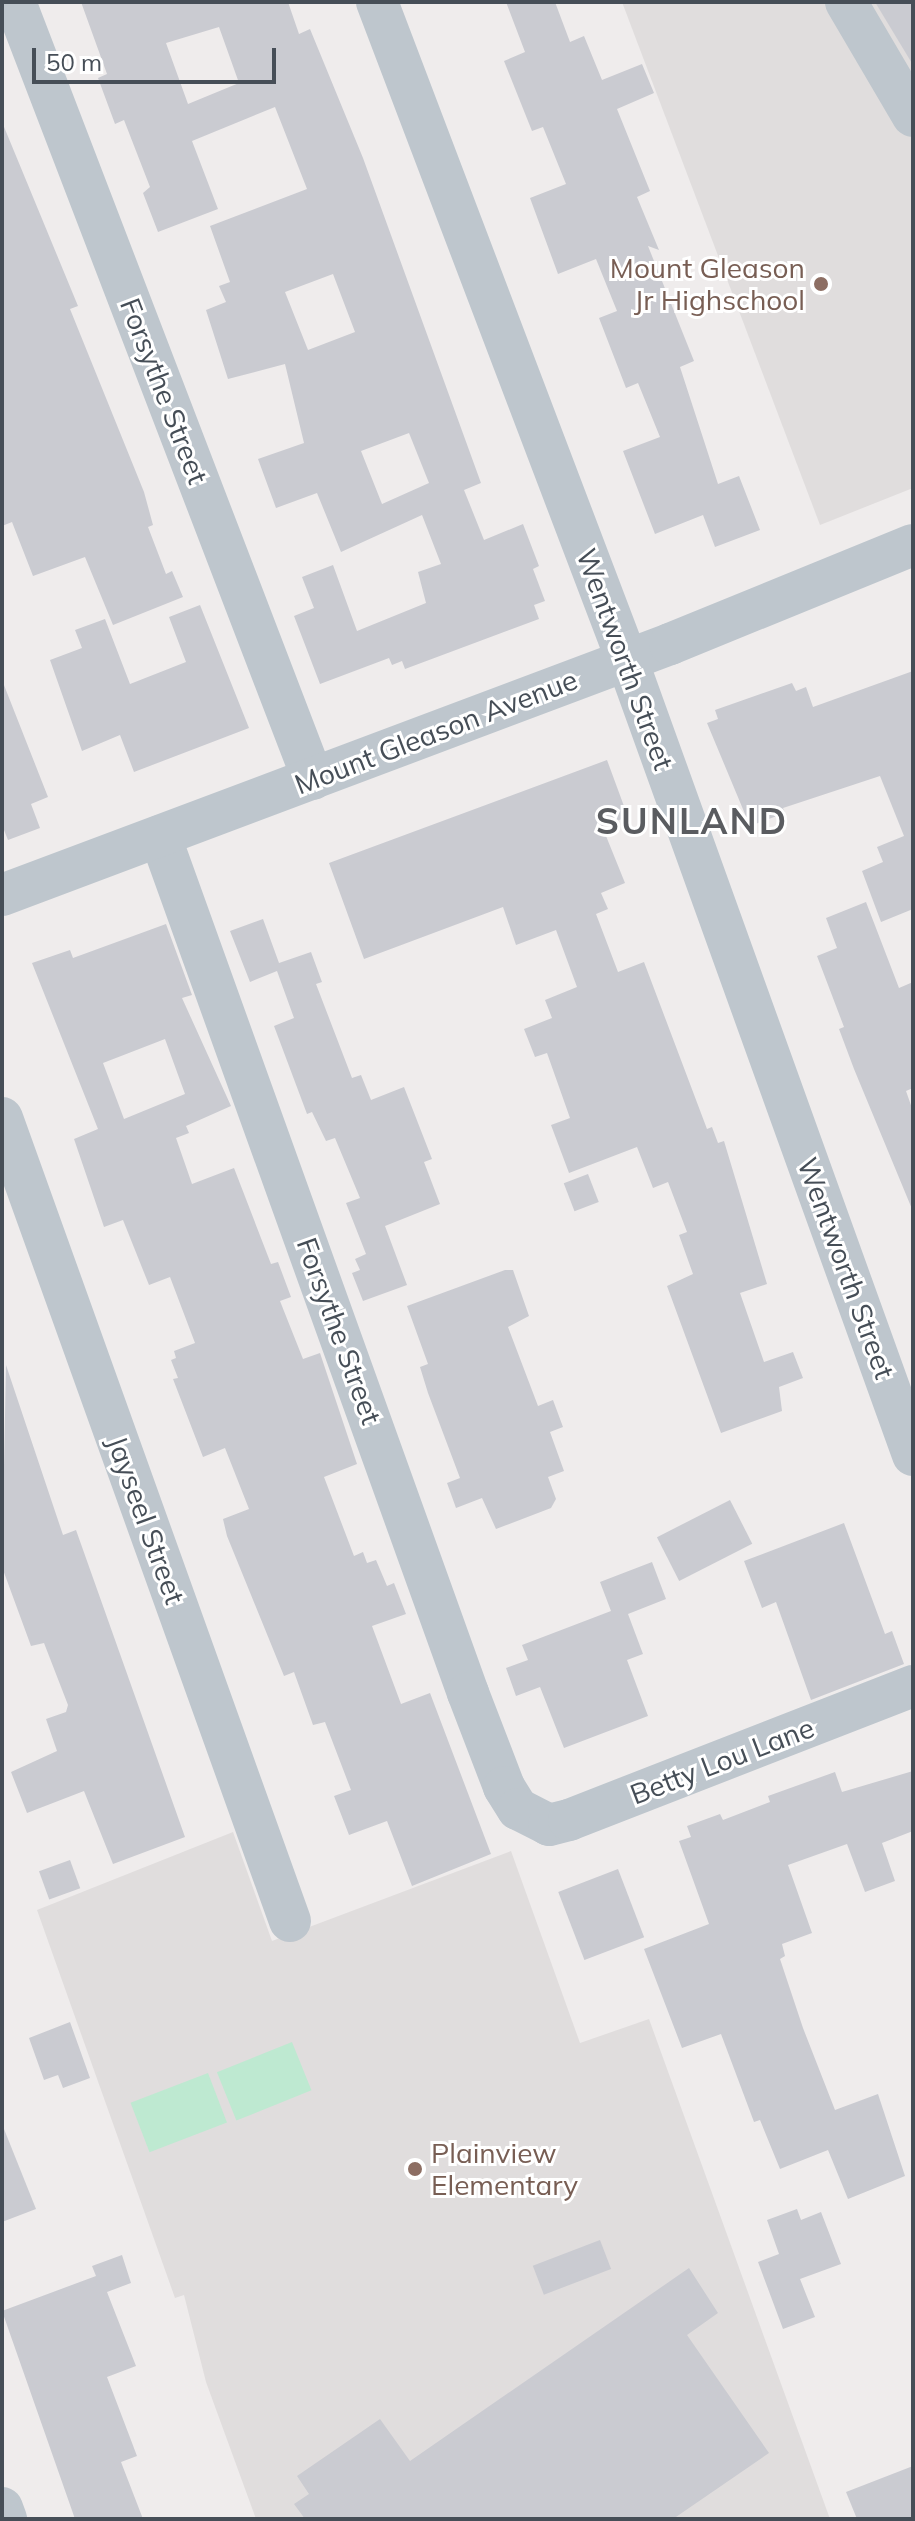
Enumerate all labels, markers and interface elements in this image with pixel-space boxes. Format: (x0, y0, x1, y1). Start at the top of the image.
scale bar (36, 32, 280, 82)
text: 50 m (46, 47, 102, 77)
place label: Mount Gleason Jr Highschool (610, 251, 805, 317)
marker: Mount Gleason Jr Highschool (812, 275, 830, 293)
street label: Forsythe Street (113, 293, 215, 489)
street label: Wentworth Street (569, 544, 681, 774)
street label: Mount Gleason Avenue (290, 663, 582, 801)
district label: SUNLAND (596, 799, 788, 843)
street label: Wentworth Street (790, 1153, 902, 1383)
street label: Forsythe Street (290, 1233, 388, 1429)
street label: Jayseel Street (100, 1431, 192, 1609)
street label: Betty Lou Lane (625, 1711, 819, 1811)
place label: Plainview Elementary (431, 2136, 578, 2202)
marker: Plainview Elementary (406, 2160, 424, 2178)

